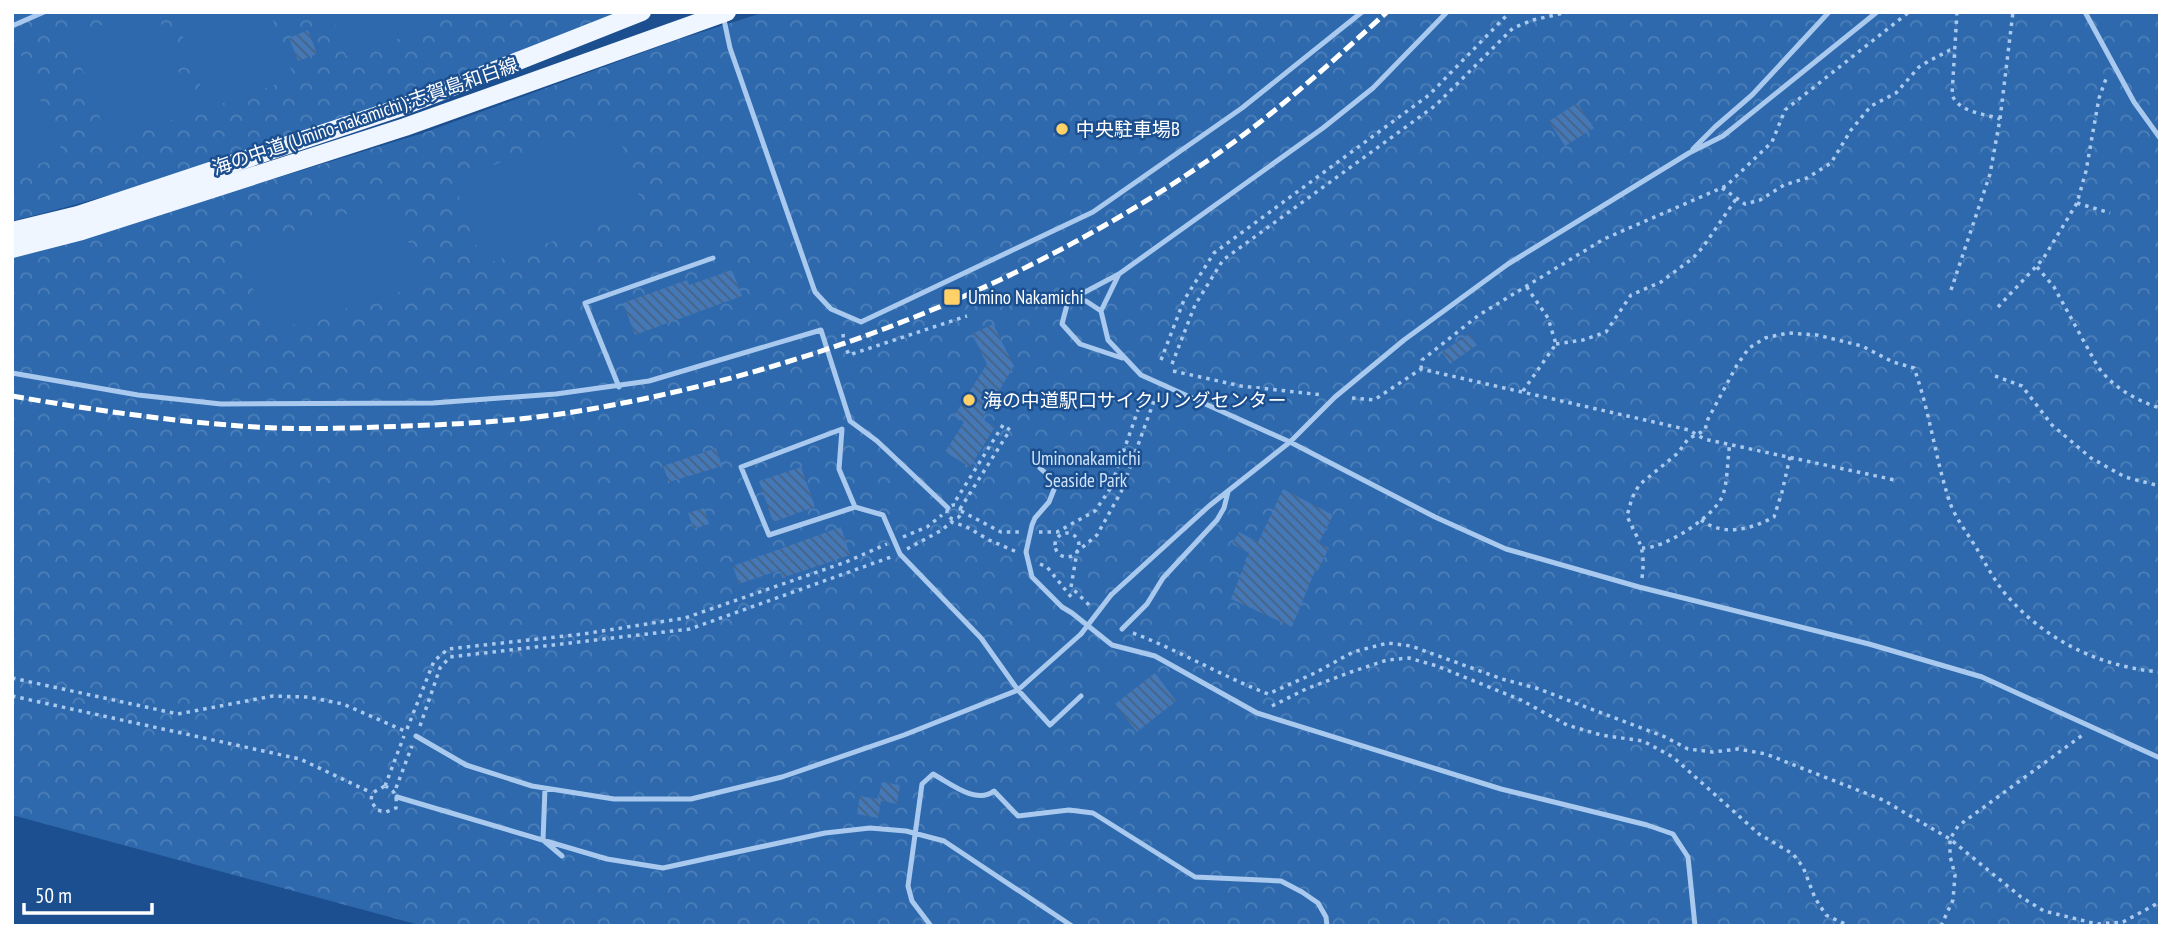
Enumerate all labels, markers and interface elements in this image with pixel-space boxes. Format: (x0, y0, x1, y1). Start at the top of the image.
street label: 海の中道 (Umino-nakamichi);志賀島和白線 (209, 52, 521, 180)
place label: 中央駐車場B (1076, 117, 1180, 141)
marker: 中央駐車場B (1054, 121, 1070, 137)
place label: Umino Nakamichi (968, 285, 1084, 309)
marker: Umino Nakamichi (942, 287, 962, 307)
place label: 海の中道駅口サイクリングセンター (983, 388, 1287, 412)
marker: 海の中道駅口サイクリングセンター (961, 392, 977, 408)
park label: Uminonakamichi Seaside Park (1031, 446, 1141, 492)
scale bar (24, 872, 152, 916)
text: 50 m (35, 882, 72, 909)

